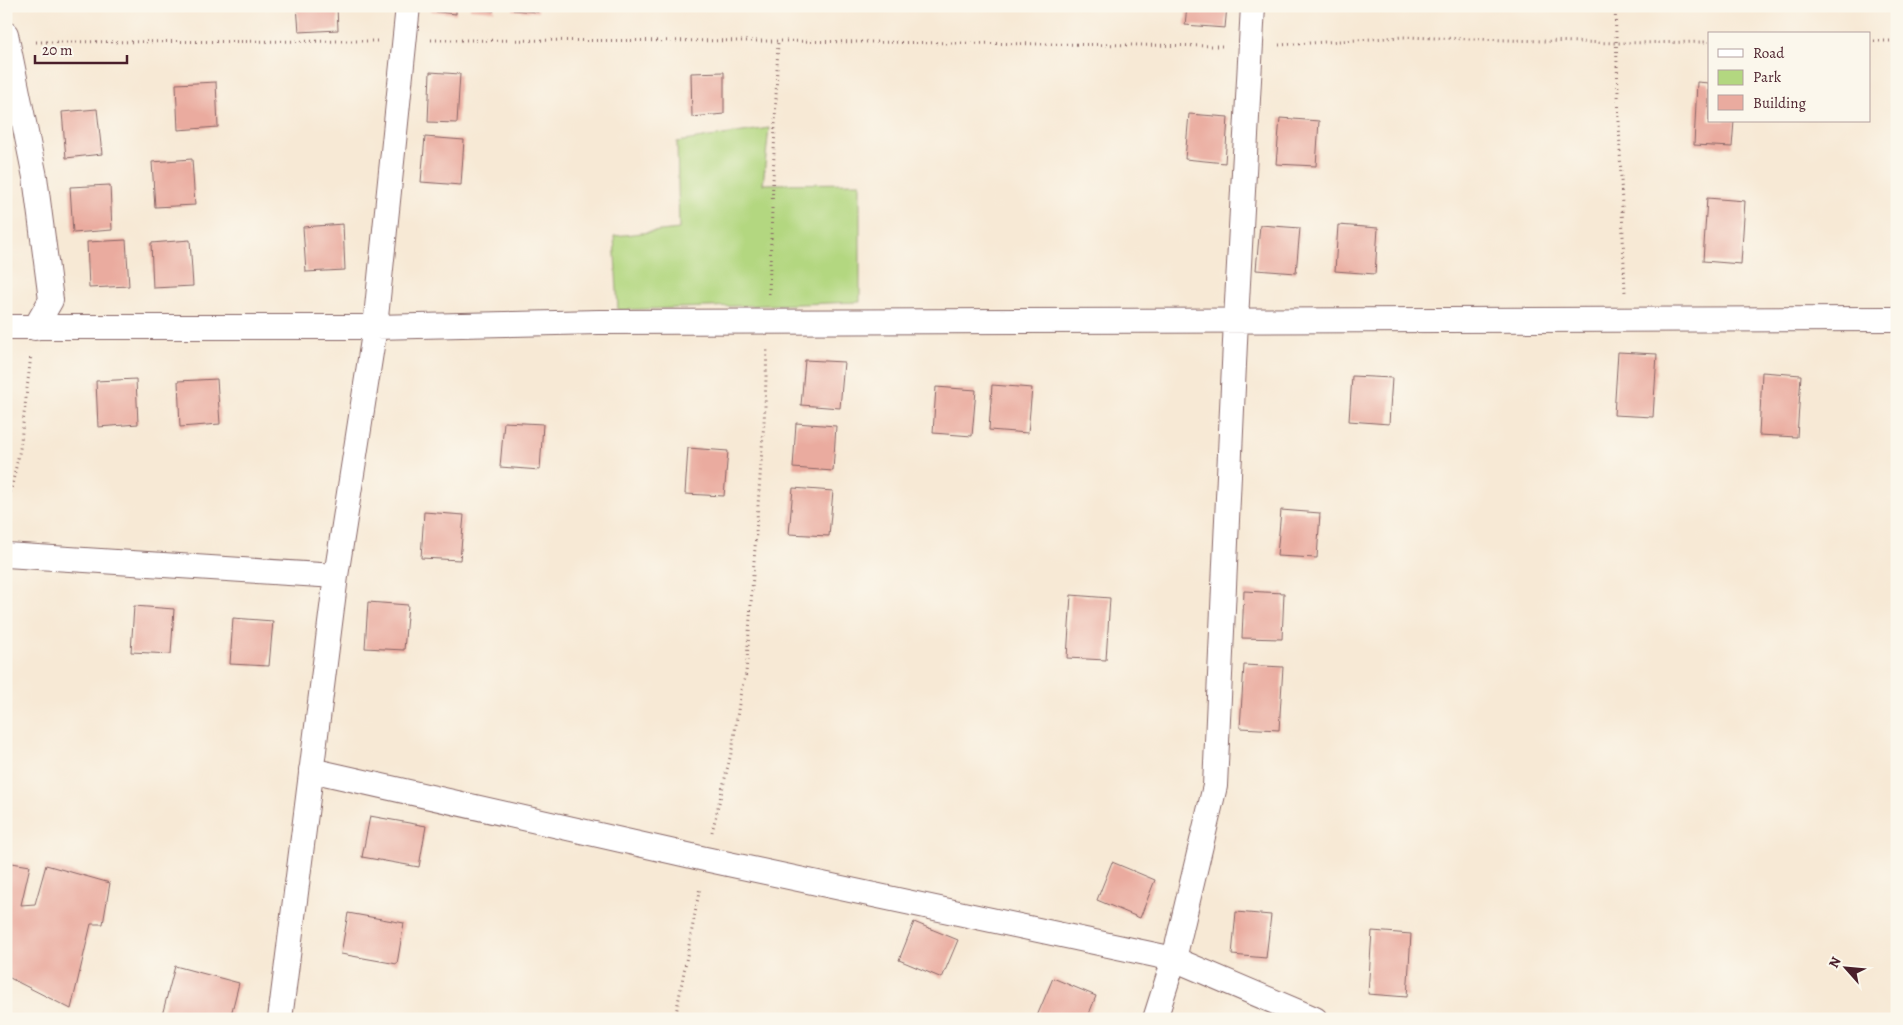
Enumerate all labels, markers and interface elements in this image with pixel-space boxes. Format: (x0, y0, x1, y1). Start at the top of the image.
scale bar (35, 32, 128, 64)
legend (1708, 32, 1870, 122)
text: 20 m (42, 40, 73, 60)
text: Road (1753, 43, 1785, 63)
text: Park (1753, 67, 1782, 87)
text: Building (1753, 93, 1806, 113)
north arrow (1820, 942, 1870, 992)
text: N (1824, 953, 1846, 971)

